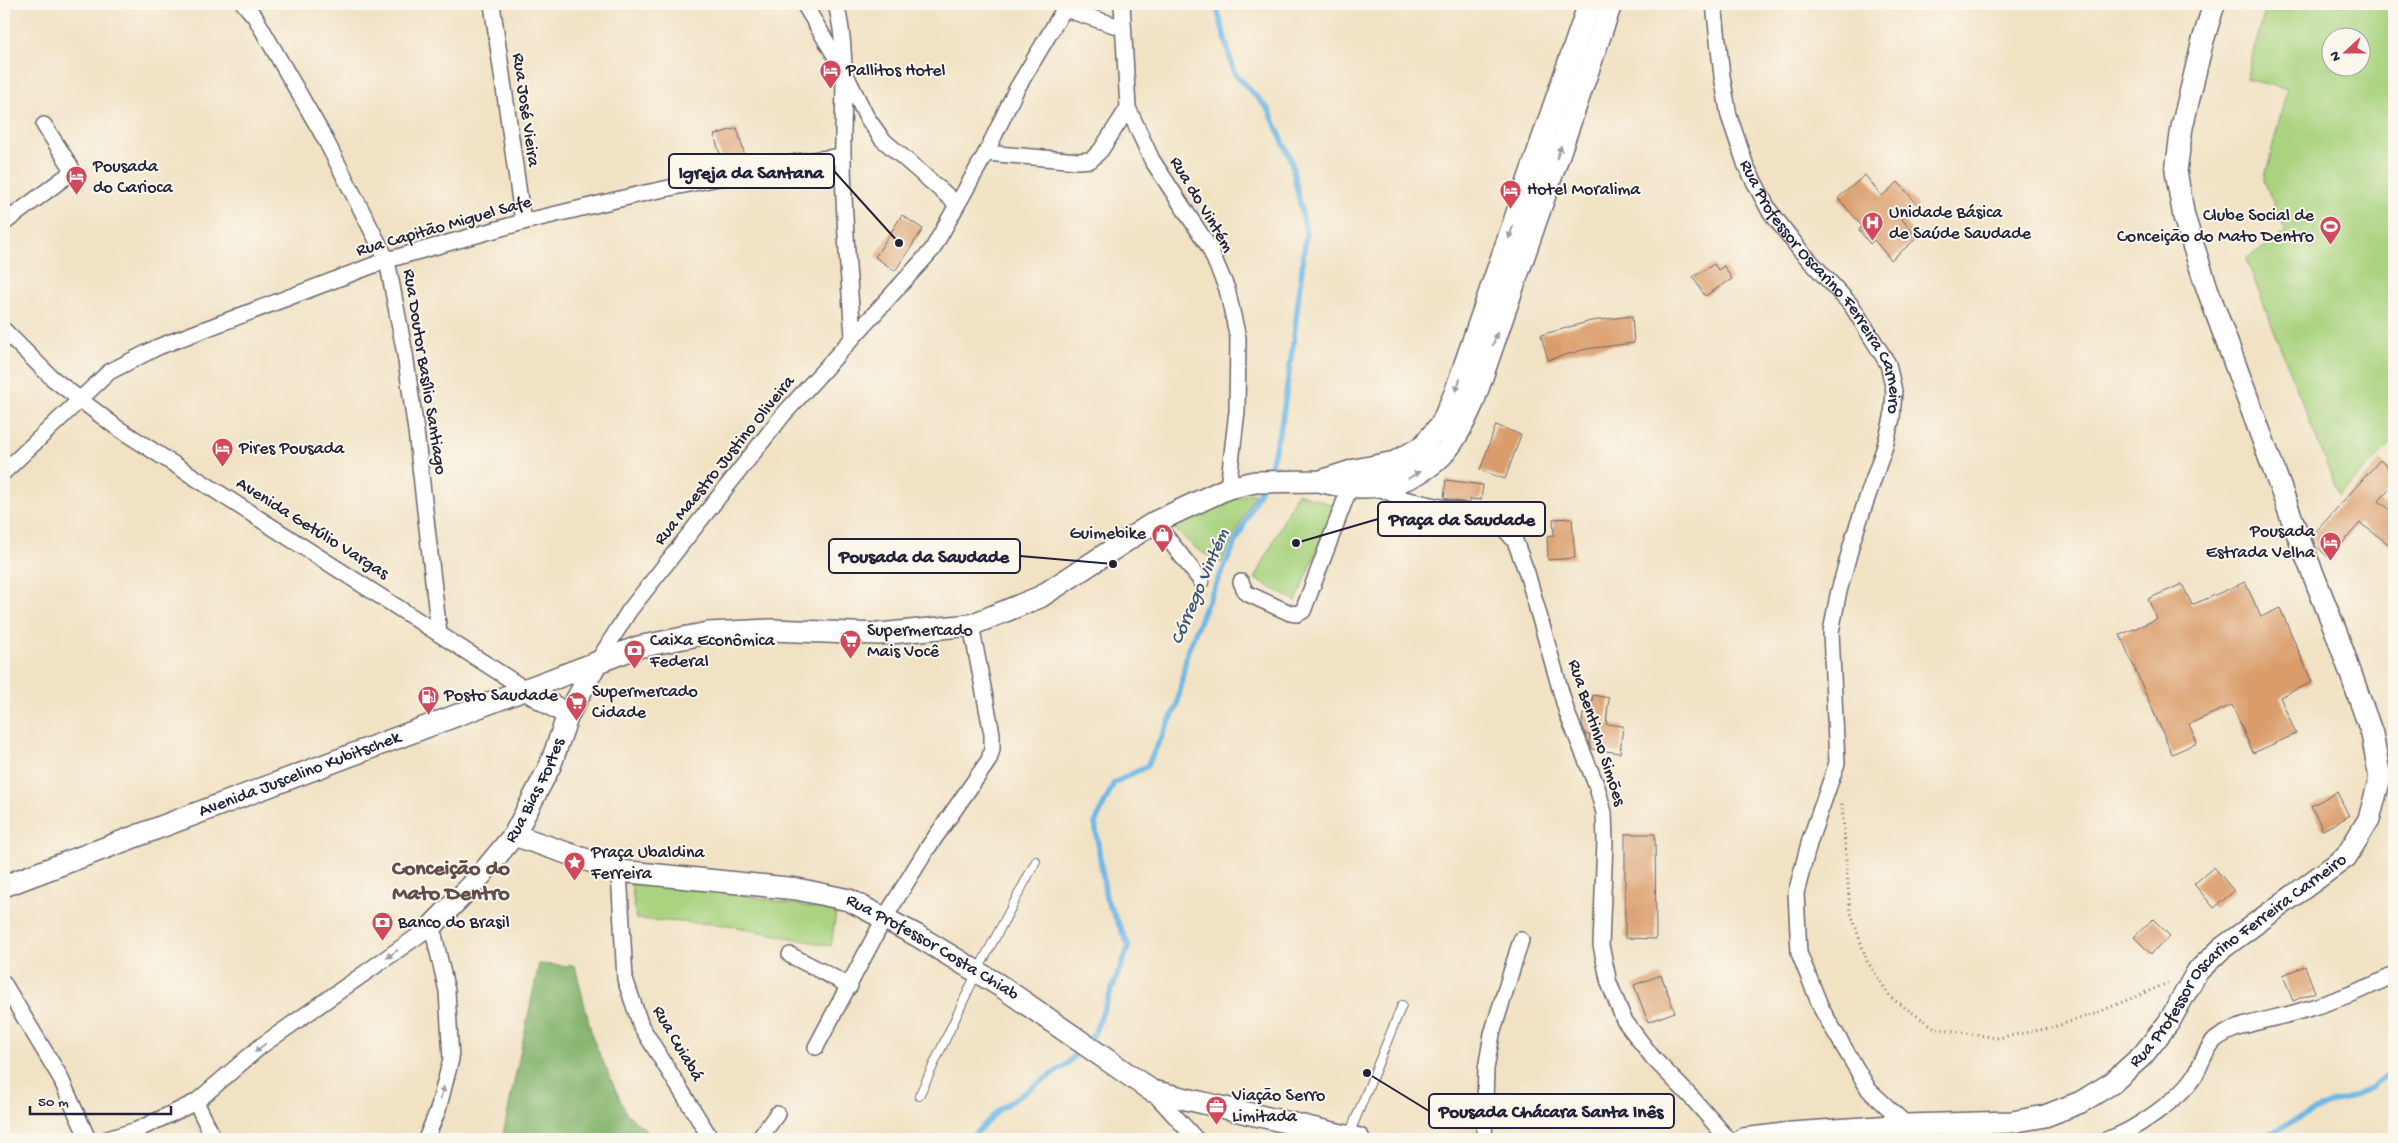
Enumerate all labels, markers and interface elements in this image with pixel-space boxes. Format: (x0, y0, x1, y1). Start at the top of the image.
north arrow (2320, 28, 2370, 78)
text: N (2327, 48, 2346, 63)
street label: Rua José Vieira (507, 52, 544, 169)
hotel icon: Pallitos Hotel (818, 59, 842, 90)
place label: Pallitos Hotel (845, 61, 946, 82)
one-way arrow (1555, 145, 1563, 160)
street label: Rua do Vintém (1164, 153, 1238, 257)
callout: Igreja da Santana (669, 154, 834, 188)
place label: Pousada do Carioca (92, 157, 174, 199)
street label: Rua Professor Oscarino Ferreira Carneiro (1734, 158, 1905, 415)
text: Igreja da Santana (679, 163, 825, 186)
hotel icon: Pousada do Carioca (65, 165, 89, 196)
hotel icon: Hotel Moralima (1499, 178, 1523, 209)
place label: Hotel Moralima (1527, 180, 1641, 201)
street label: Rua Capitão Miguel Safe (354, 192, 535, 262)
place label: Unidade Básica de Saúde Saudade (1889, 203, 2032, 245)
place label: Clube Social de Conceição do Mato Dentro (2117, 206, 2315, 248)
hospital icon: Unidade Básica de Saúde Saudade (1861, 211, 1885, 242)
sports icon: Clube Social de Conceição do Mato Dentro (2318, 214, 2342, 245)
one-way arrow (1507, 225, 1515, 240)
street label: Rua Doutor Basílio Santiago (397, 268, 451, 476)
one-way arrow (1492, 332, 1499, 347)
street label: Rua Maestro Justino Oliveira (650, 371, 801, 550)
one-way arrow (1454, 378, 1461, 393)
hotel icon: Pires Pousada (211, 437, 235, 468)
place label: Pires Pousada (238, 439, 345, 460)
one-way arrow (1408, 470, 1421, 479)
street label: Avenida Getúlio Vargas (232, 473, 393, 585)
callout: Praça da Saudade (1378, 502, 1545, 536)
text: Praça da Saudade (1388, 510, 1536, 533)
shop icon: Guimebike (1150, 522, 1174, 553)
place label: Pousada Estrada Velha (2206, 522, 2316, 564)
place label: Guimebike (1070, 524, 1147, 545)
water label: Córrego Vintém (1166, 525, 1236, 648)
hotel icon: Pousada Estrada Velha (2319, 530, 2343, 561)
callout: Pousada da Saudade (829, 539, 1020, 573)
text: Pousada da Saudade (838, 547, 1010, 570)
place label: Supermercado Mais Você (867, 621, 973, 663)
supermarket icon: Supermercado Mais Você (839, 629, 863, 660)
place label: Caixa Econômica Federal (649, 631, 776, 673)
bank icon: Caixa Econômica Federal (622, 639, 646, 670)
street label: Rua Bentinho Simões (1562, 657, 1630, 810)
place label: Supermercado Cidade (592, 682, 698, 724)
fuel station icon: Posto Saudade (416, 684, 440, 715)
place label: Posto Saudade (443, 686, 559, 707)
supermarket icon: Supermercado Cidade (564, 690, 588, 721)
street label: Avenida Juscelino Kubitschek (196, 726, 405, 822)
street label: Rua Bias Fortes (501, 734, 570, 848)
place label: Praça Ubaldina Ferreira (590, 843, 706, 885)
street label: Rua Professor Oscarino Ferreira Carneiro (2125, 849, 2351, 1072)
place icon: Praça Ubaldina Ferreira (563, 851, 587, 882)
district label: Conceição do Mato Dentro (391, 857, 511, 908)
street label: Rua Professor Costa Chiab (842, 890, 1023, 1006)
bank icon: Banco do Brasil (370, 911, 394, 942)
place label: Banco do Brasil (397, 913, 510, 934)
one-way arrow (386, 949, 399, 959)
street label: Rua Cuiabá (647, 1002, 708, 1086)
one-way arrow (253, 1042, 266, 1053)
scale bar (30, 1083, 171, 1115)
one-way arrow (439, 1086, 447, 1101)
place label: Viação Serro Limitada (1231, 1086, 1325, 1128)
text: 50 m (38, 1094, 69, 1112)
office icon: Viação Serro Limitada (1204, 1094, 1228, 1125)
callout: Pousada Chácara Santa Inês (1429, 1094, 1674, 1128)
text: Pousada Chácara Santa Inês (1438, 1102, 1664, 1125)

